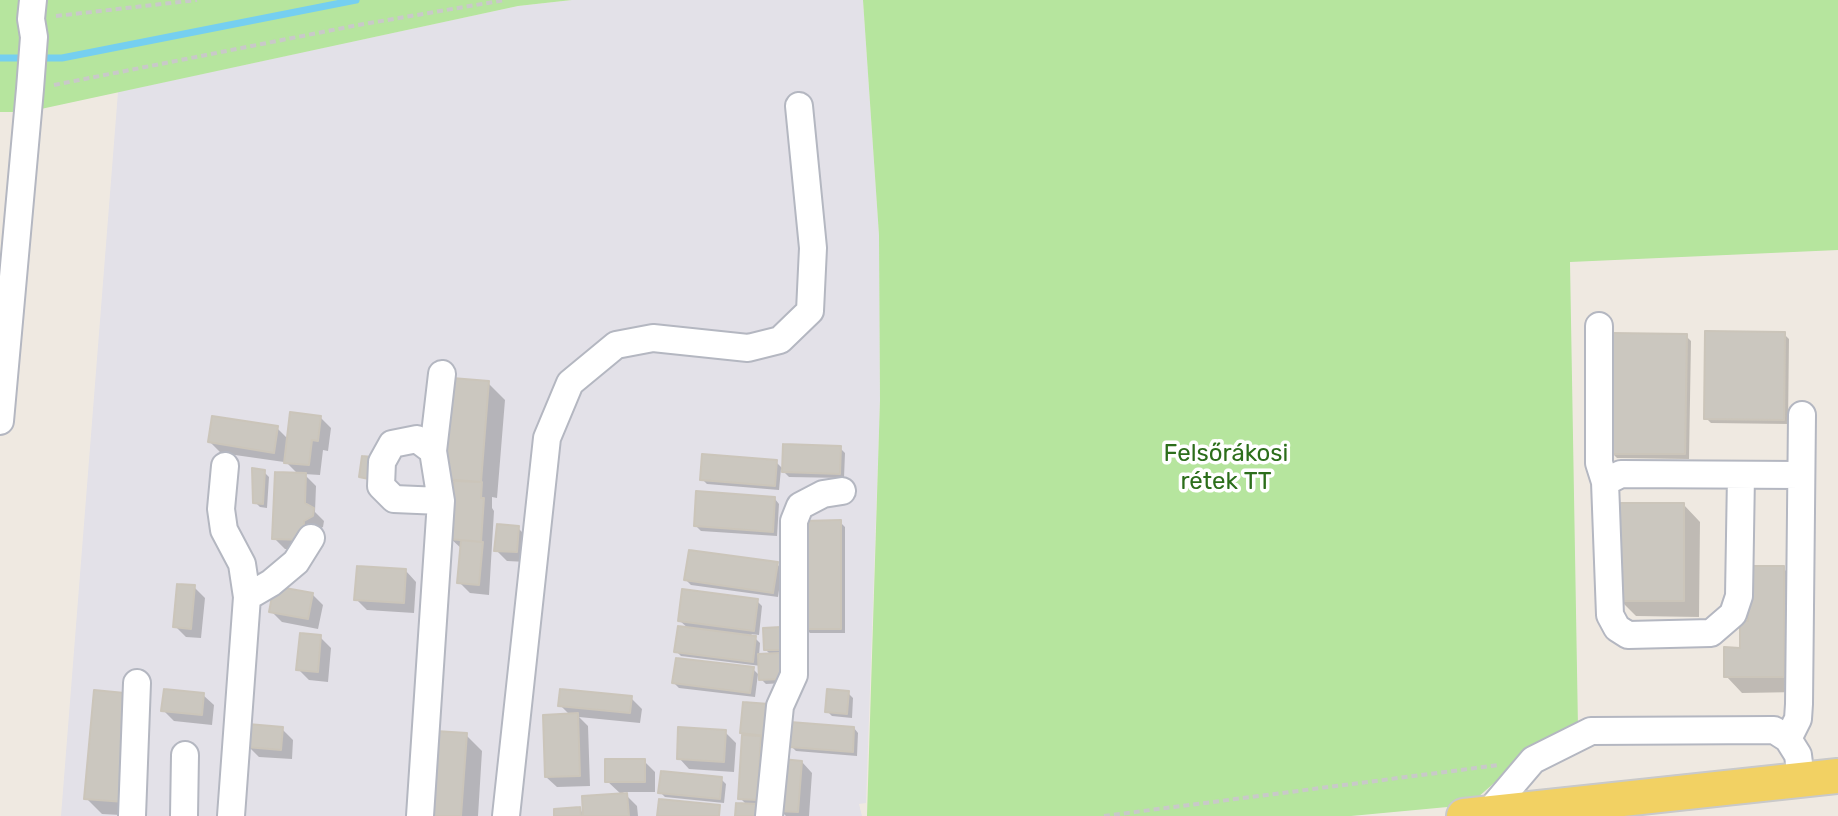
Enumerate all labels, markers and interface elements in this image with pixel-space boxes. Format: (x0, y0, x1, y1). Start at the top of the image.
park label: Felsőrákosi rétek TT (1164, 440, 1288, 496)

